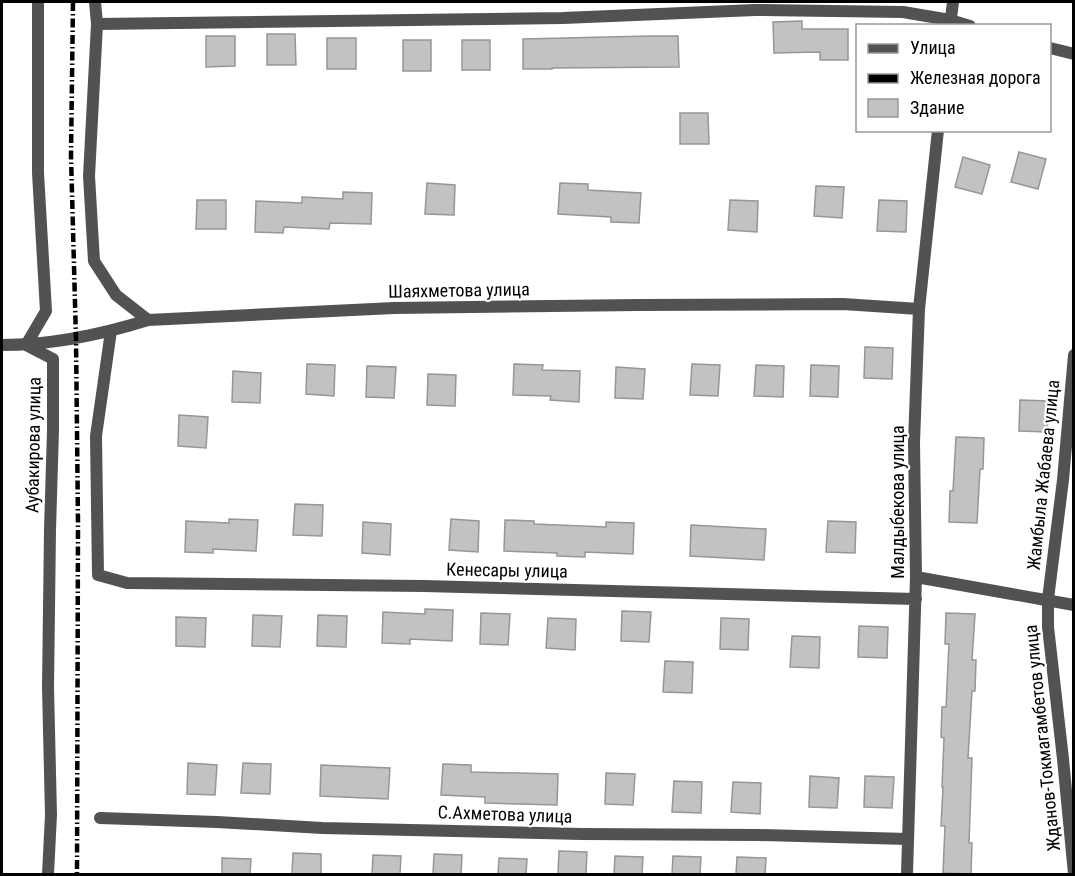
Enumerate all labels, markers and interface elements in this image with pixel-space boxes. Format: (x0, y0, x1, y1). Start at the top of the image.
legend (856, 24, 1051, 132)
text: Улица (910, 37, 956, 58)
text: Железная дорога (910, 67, 1041, 88)
text: Здание (910, 97, 964, 118)
street label: Шаяхметова улица (388, 278, 530, 302)
street label: Аубакирова улица (21, 377, 45, 513)
street label: Жамбыла Жабаева улица (1023, 379, 1063, 571)
street label: Малдыбекова улица (887, 425, 908, 579)
street label: Кенесары улица (446, 558, 568, 582)
street label: Жданов-Токмагамбетов улица (1020, 624, 1064, 852)
street label: С.Ахметова улица (437, 801, 573, 827)

